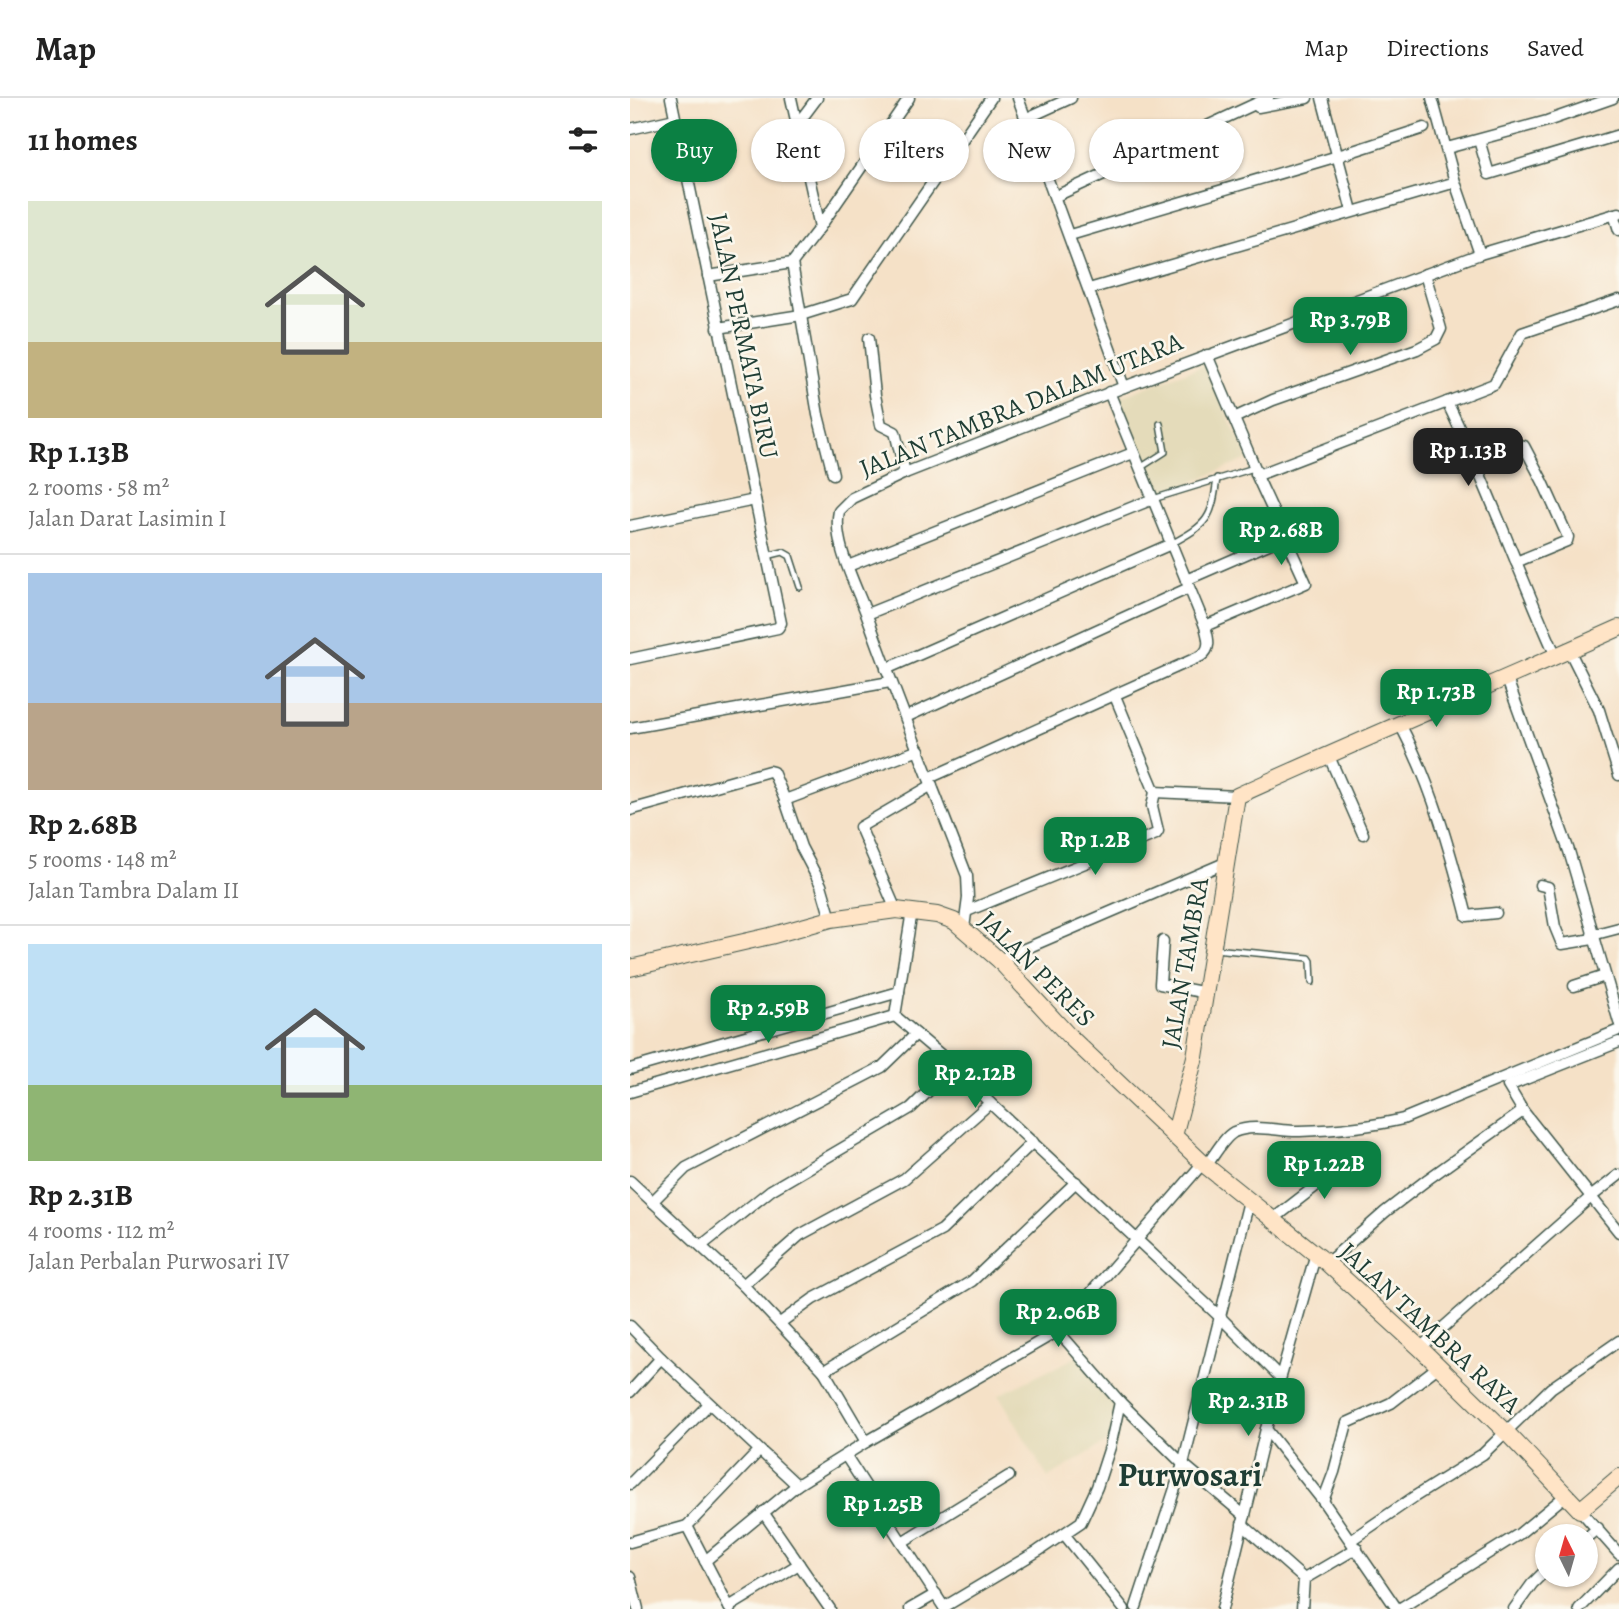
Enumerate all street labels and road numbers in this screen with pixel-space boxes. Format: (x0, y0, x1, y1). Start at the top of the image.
street label: JALAN PERMATA BIRU (701, 210, 787, 462)
street label: JALAN TAMBRA DALAM UTARA (854, 324, 1189, 486)
street label: JALAN TAMBRA (1153, 874, 1217, 1052)
street label: JALAN PERES (971, 903, 1103, 1035)
street label: JALAN TAMBRA RAYA (1331, 1234, 1529, 1422)

